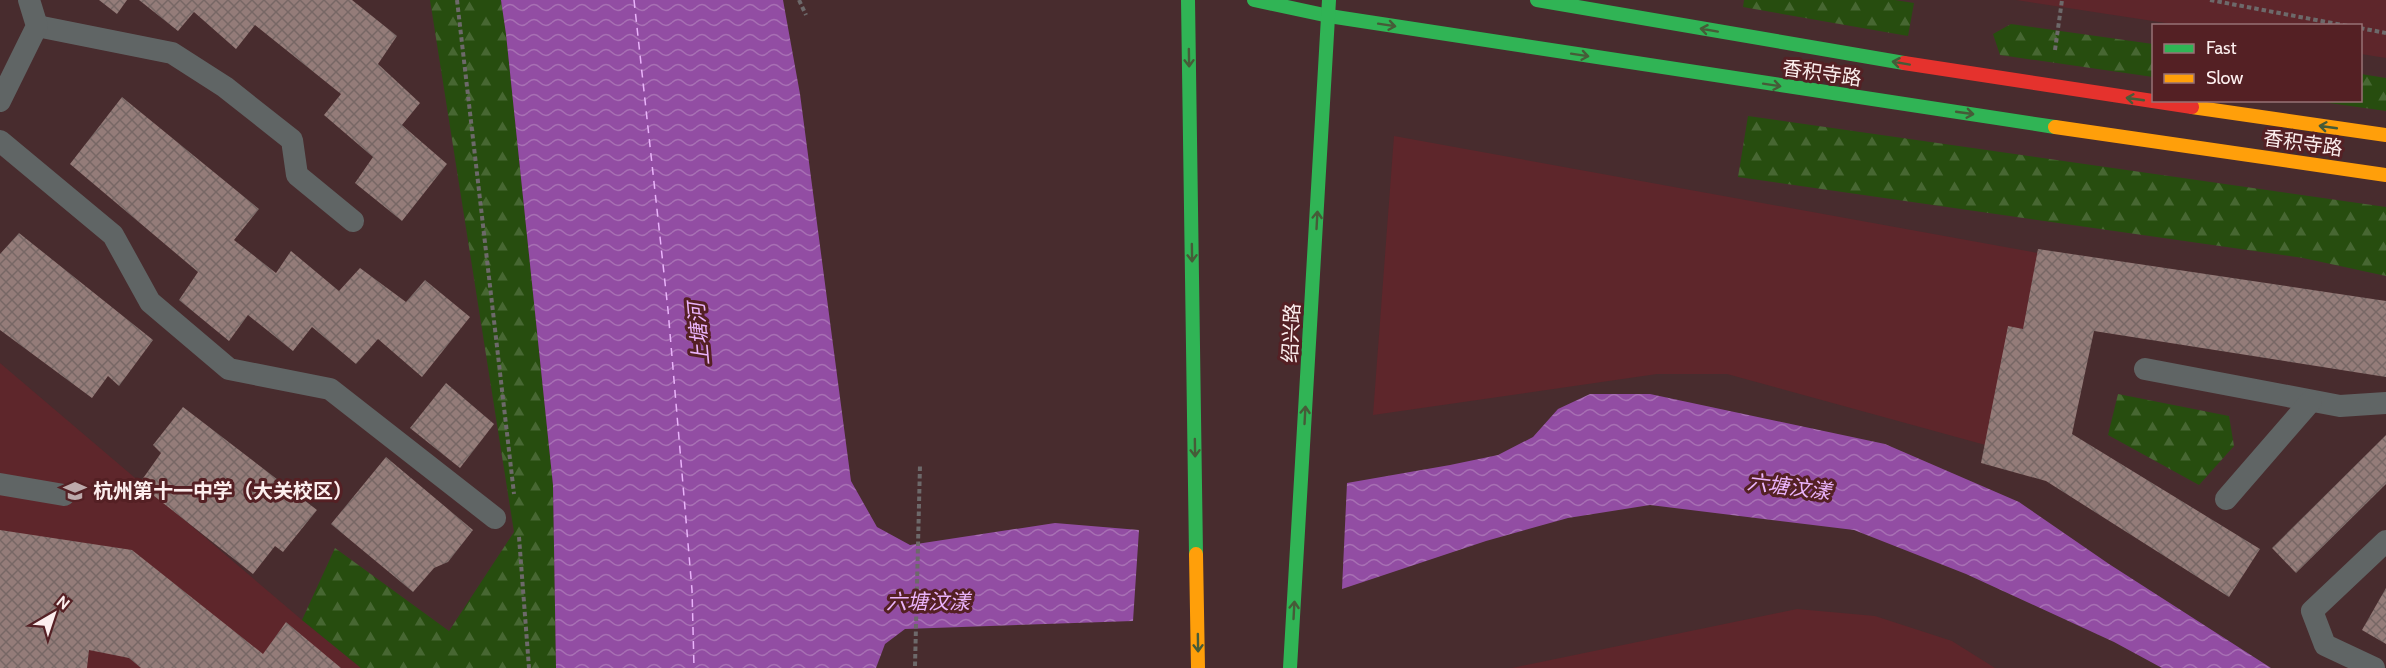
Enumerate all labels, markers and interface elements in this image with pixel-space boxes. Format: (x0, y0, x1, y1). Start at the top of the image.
one-way arrow (1377, 19, 1396, 30)
one-way arrow (1699, 24, 1719, 35)
legend (2152, 24, 2362, 102)
text: Fast (2206, 37, 2237, 59)
one-way arrow (1183, 48, 1194, 68)
one-way arrow (1569, 50, 1589, 61)
street label: 香积寺路 (1781, 56, 1863, 90)
one-way arrow (1891, 57, 1911, 68)
text: Slow (2206, 67, 2243, 89)
one-way arrow (1762, 80, 1782, 91)
one-way arrow (2126, 93, 2145, 104)
one-way arrow (1955, 108, 1975, 119)
one-way arrow (2319, 121, 2338, 132)
street label: 香积寺路 (2262, 126, 2344, 160)
one-way arrow (1312, 211, 1323, 231)
one-way arrow (1186, 243, 1198, 263)
water label: 上塘河 (683, 298, 714, 367)
street label: 绍兴路 (1277, 302, 1305, 364)
one-way arrow (1300, 405, 1311, 425)
one-way arrow (1189, 438, 1201, 458)
water label: 六塘汶漾 (1746, 469, 1835, 504)
school or university icon: 杭州第十一中学（大关校区） (62, 478, 88, 504)
place label: 杭州第十一中学（大关校区） (93, 479, 353, 503)
north arrow (24, 584, 84, 644)
water label: 六塘汶漾 (886, 589, 973, 614)
text: N (53, 592, 73, 614)
one-way arrow (1288, 600, 1299, 620)
one-way arrow (1192, 633, 1204, 653)

